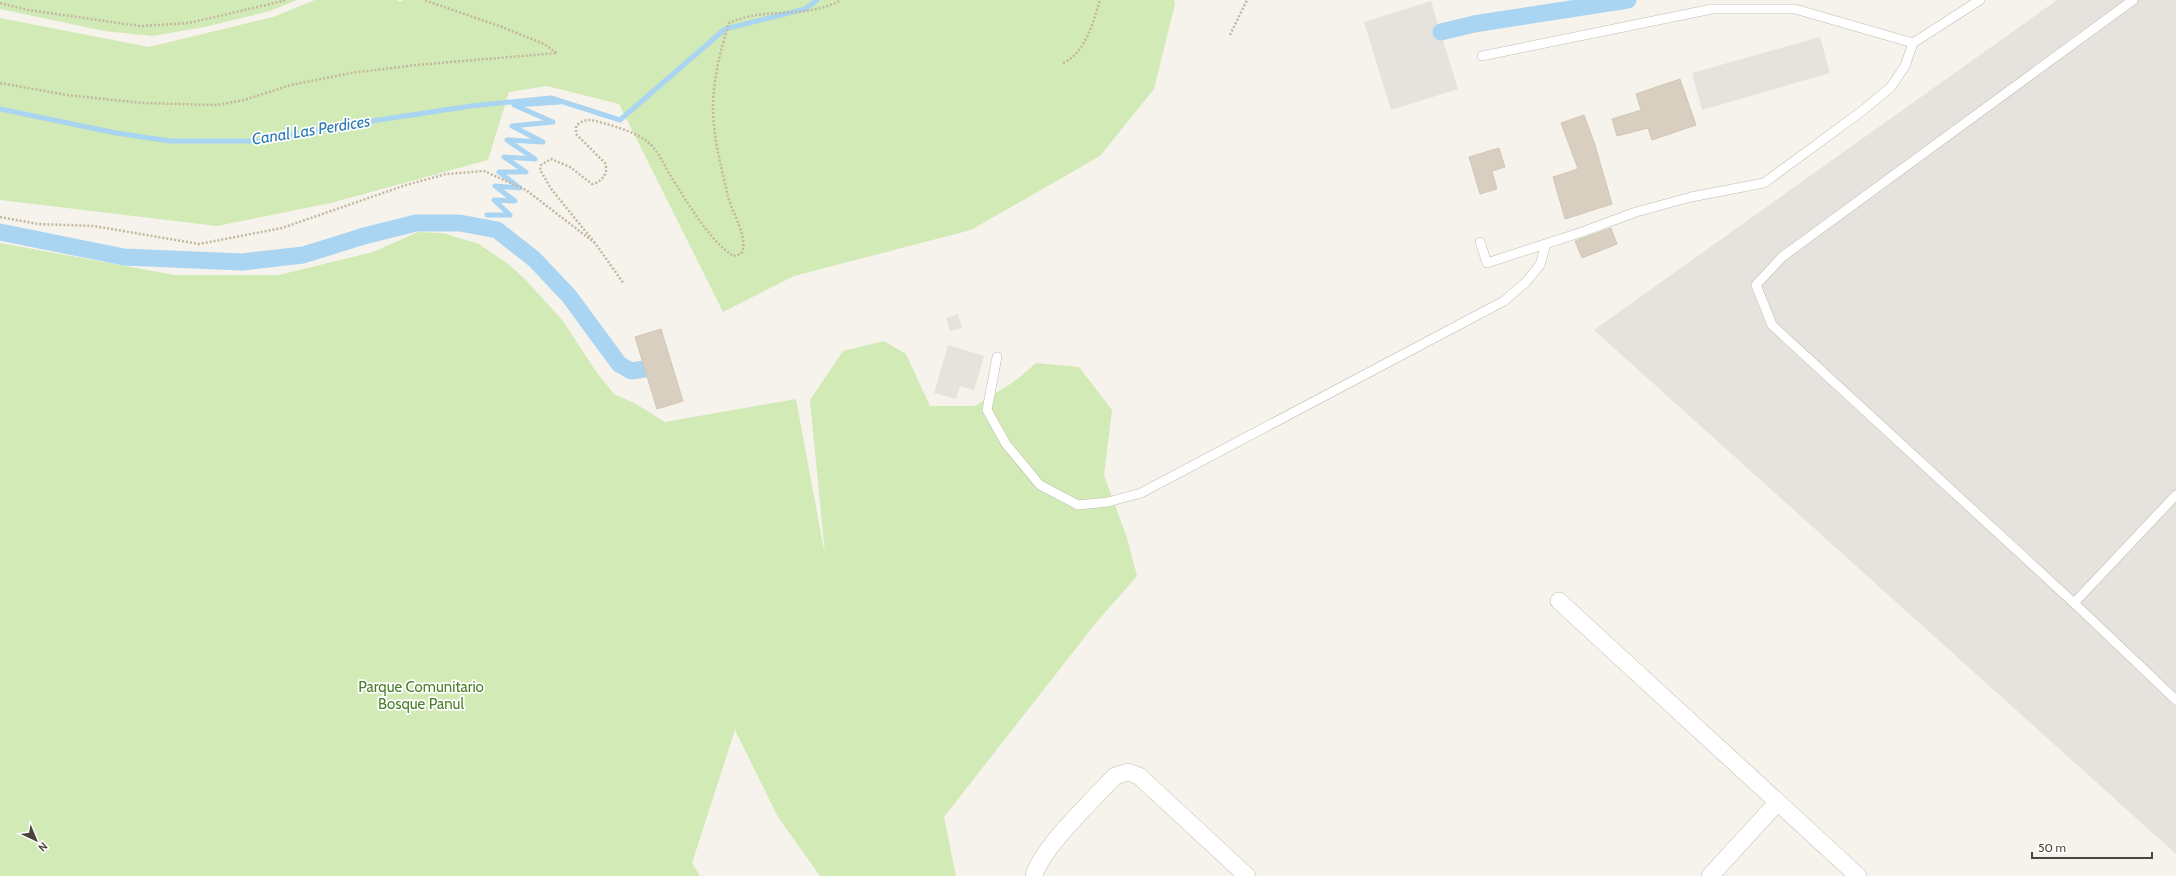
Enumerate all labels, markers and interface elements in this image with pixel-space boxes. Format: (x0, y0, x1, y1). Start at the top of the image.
water label: Canal Las Perdices (250, 111, 372, 149)
park label: Parque Comunitario Bosque Panul (358, 678, 484, 713)
north arrow (16, 820, 56, 860)
scale bar (2032, 834, 2152, 860)
text: N (35, 839, 51, 855)
text: 50 m (2038, 840, 2066, 855)

